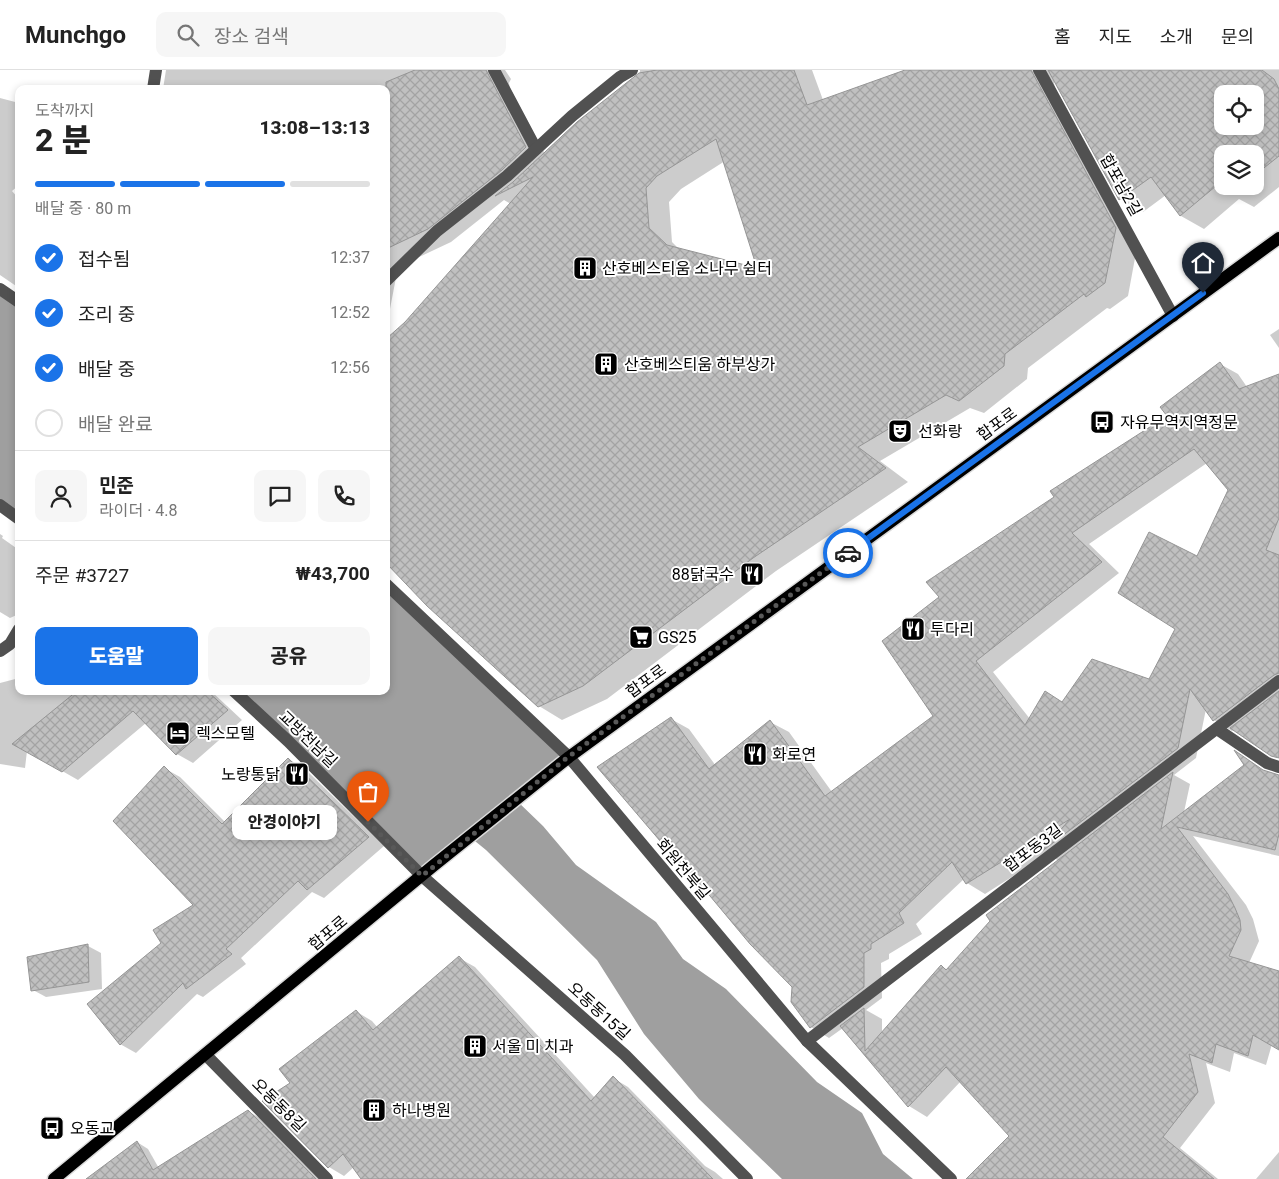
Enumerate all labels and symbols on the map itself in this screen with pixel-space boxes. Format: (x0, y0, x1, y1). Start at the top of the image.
street label: 합포남2길 (1096, 151, 1146, 219)
pin (1182, 242, 1224, 293)
building icon: 산호베스티움 소나무 쉼터 (572, 255, 598, 281)
place label: 산호베스티움 소나무 쉼터 (602, 259, 772, 278)
building icon: 산호베스티움 하부상가 (593, 351, 619, 377)
place label: 산호베스티움 하부상가 (624, 355, 775, 374)
street label: 합포로 (974, 403, 1021, 445)
bus stop icon: 자유무역지역정문 (1089, 409, 1115, 435)
place label: 자유무역지역정문 (1120, 413, 1238, 432)
theatre icon: 선화랑 (887, 418, 913, 444)
place label: 선화랑 (918, 422, 962, 441)
courier (823, 528, 873, 578)
restaurant icon: 88닭국수 (739, 561, 765, 587)
place label: 88닭국수 (672, 565, 734, 584)
restaurant icon: 투다리 (900, 616, 926, 642)
place label: 투다리 (930, 620, 974, 639)
supermarket icon: GS25 (628, 624, 654, 650)
place label: GS25 (658, 628, 696, 647)
street label: 합포로 (623, 660, 670, 702)
street label: 교방천남길 (275, 707, 341, 771)
hotel icon: 렉스모텔 (165, 720, 191, 746)
place label: 렉스모텔 (196, 724, 255, 743)
restaurant icon: 화로연 (742, 741, 768, 767)
place label: 화로연 (772, 745, 816, 764)
restaurant icon: 노랑통닭 (284, 761, 310, 787)
place label: 노랑통닭 (221, 765, 280, 784)
pin (347, 771, 389, 822)
callout: 안경이야기 (233, 804, 338, 840)
street label: 합포동3길 (1000, 820, 1066, 876)
street label: 회원천북길 (652, 835, 714, 903)
street label: 합포로 (305, 911, 351, 954)
street label: 오동동15길 (564, 978, 634, 1044)
building icon: 서울 미 치과 (462, 1033, 488, 1059)
place label: 서울 미 치과 (492, 1037, 574, 1056)
street label: 오동동8길 (248, 1074, 310, 1136)
building icon: 하나병원 (361, 1097, 387, 1123)
place label: 하나병원 (392, 1101, 451, 1120)
bus stop icon: 오동교 (39, 1115, 65, 1141)
place label: 오동교 (70, 1119, 114, 1138)

